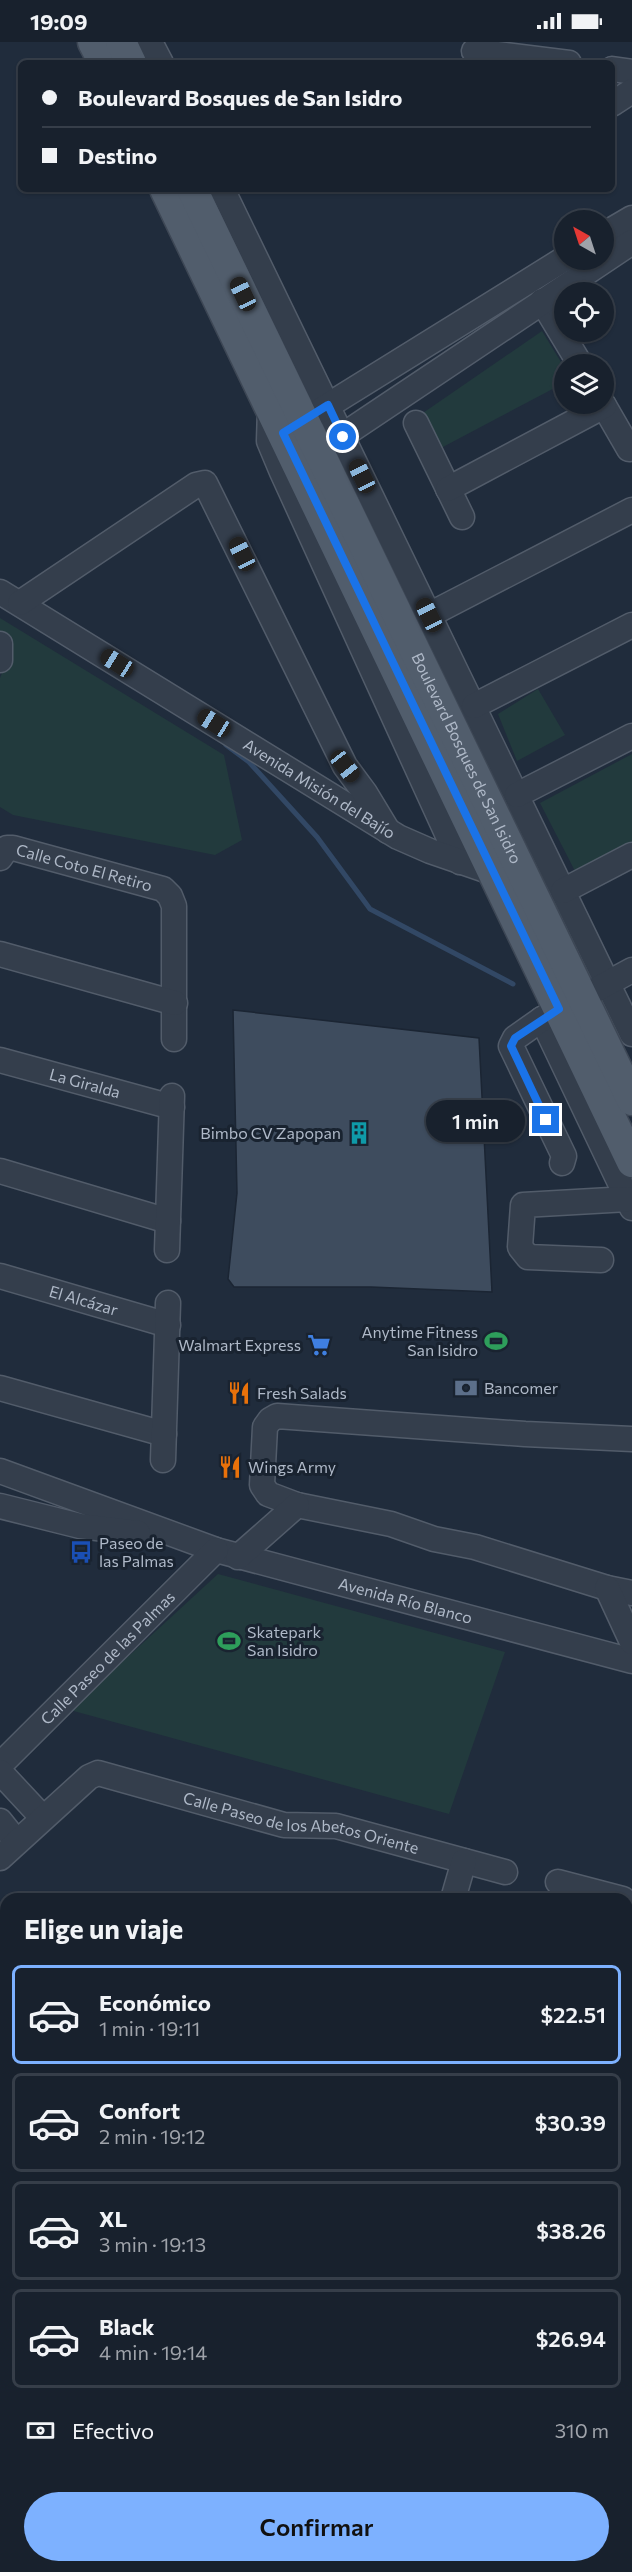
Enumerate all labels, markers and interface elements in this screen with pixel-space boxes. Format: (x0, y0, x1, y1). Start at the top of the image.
text: 19:09 (30, 8, 88, 35)
text: Boulevard Bosques de San Isidro (78, 84, 402, 111)
text: Destino (78, 142, 157, 169)
north arrow (554, 210, 614, 270)
map controls (554, 210, 614, 414)
car (227, 274, 259, 314)
button: locate (554, 282, 614, 342)
button: layers (554, 354, 614, 414)
route start (329, 423, 356, 450)
car (346, 456, 378, 496)
car (226, 534, 258, 574)
car (413, 595, 445, 635)
car (97, 646, 137, 680)
street label: Boulevard Bosques de San Isidro (408, 649, 526, 866)
car (194, 706, 234, 740)
street label: Avenida Misión del Bajío (240, 734, 399, 842)
car (327, 746, 363, 786)
street label: Calle Coto El Retiro (14, 839, 154, 895)
street label: La Giralda (47, 1064, 123, 1101)
callout: 1 min (426, 1099, 525, 1141)
route end (532, 1106, 559, 1133)
text: 1 min (452, 1109, 499, 1133)
building icon: Bimbo CV Zapopan (346, 1120, 372, 1146)
place label: Bimbo CV Zapopan (200, 1123, 341, 1142)
street label: El Alcázar (47, 1281, 121, 1319)
place label: Anytime Fitness San Isidro (362, 1322, 478, 1359)
sports icon: Anytime Fitness San Isidro (483, 1328, 509, 1354)
supermarket icon: Walmart Express (306, 1332, 332, 1358)
place label: Walmart Express (178, 1335, 301, 1354)
bank icon: Bancomer (453, 1375, 479, 1401)
place label: Bancomer (484, 1378, 559, 1397)
restaurant icon: Fresh Salads (226, 1380, 252, 1406)
place label: Fresh Salads (257, 1383, 347, 1402)
restaurant icon: Wings Army (217, 1454, 243, 1480)
place label: Wings Army (248, 1457, 336, 1476)
place label: Paseo de las Palmas (99, 1533, 174, 1570)
bus stop icon: Paseo de las Palmas (68, 1539, 94, 1565)
street label: Avenida Río Blanco (337, 1573, 475, 1627)
street label: Calle Paseo de las Palmas (36, 1587, 178, 1728)
place label: Skatepark San Isidro (247, 1622, 322, 1659)
sports icon: Skatepark San Isidro (216, 1628, 242, 1654)
street label: Calle Paseo de los Abetos Oriente (181, 1787, 421, 1857)
text: Elige un viaje (24, 1912, 183, 1945)
icon: car (27, 1988, 81, 2042)
text: Económico (99, 1989, 211, 2016)
text: $22.51 (540, 2001, 606, 2028)
text: 1 min · 19:11 (99, 2016, 200, 2040)
icon: car (27, 2096, 81, 2150)
text: Confort (99, 2097, 180, 2124)
text: $30.39 (535, 2109, 606, 2136)
text: 2 min · 19:12 (99, 2124, 205, 2148)
icon: car (27, 2204, 81, 2258)
text: XL (99, 2205, 127, 2232)
text: $38.26 (536, 2217, 606, 2244)
text: 3 min · 19:13 (99, 2232, 206, 2256)
icon: car (27, 2312, 81, 2366)
text: Black (99, 2313, 154, 2340)
text: $26.94 (536, 2325, 606, 2352)
text: 4 min · 19:14 (99, 2340, 207, 2364)
icon: cash (24, 2414, 57, 2447)
text: Efectivo (72, 2417, 154, 2444)
text: 310 m (555, 2418, 609, 2442)
button: Confirmar (24, 2492, 609, 2561)

